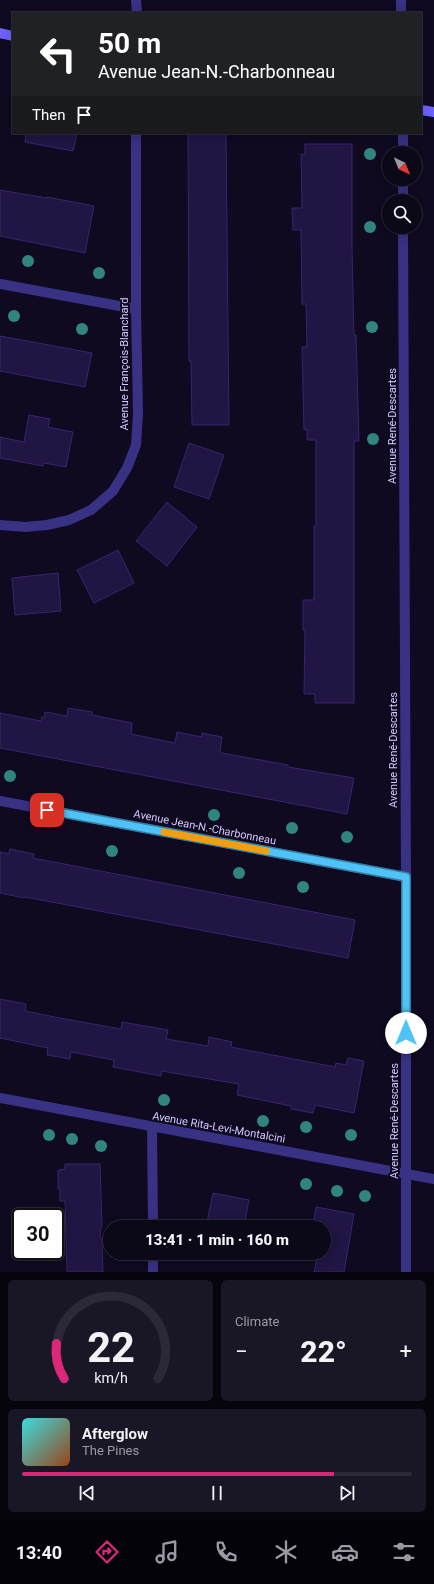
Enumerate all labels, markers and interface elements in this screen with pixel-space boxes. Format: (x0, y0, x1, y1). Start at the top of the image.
text: 50 m (98, 27, 161, 60)
icon: left (32, 28, 84, 80)
text: Avenue Jean-N.-Charbonneau (98, 61, 335, 82)
icon: arrive (73, 104, 95, 126)
text: Then (32, 106, 65, 124)
north arrow (382, 146, 422, 186)
map controls (382, 146, 422, 234)
button: search (382, 194, 422, 234)
street label: Avenue François-Blanchard (118, 298, 131, 430)
street label: Avenue René-Descartes (386, 368, 399, 484)
street label: Avenue René-Descartes (387, 692, 400, 808)
pin (30, 793, 64, 827)
icon: arrive (36, 799, 58, 821)
street label: Avenue Jean-N.-Charbonneau (133, 807, 277, 848)
position arrow (385, 1012, 427, 1054)
street label: Avenue René-Descartes (388, 1063, 401, 1179)
street label: Avenue Rita-Levi-Montalcini (151, 1109, 286, 1146)
speed limit sign: 30 (12, 1208, 64, 1260)
text: 13:41 · 1 min · 160 m (145, 1231, 289, 1249)
text: Climate (235, 1314, 279, 1329)
text: 22 (87, 1322, 134, 1371)
text: 22° (300, 1334, 347, 1369)
text: − (235, 1339, 248, 1364)
text: + (400, 1339, 412, 1364)
text: km/h (94, 1369, 127, 1385)
text: Afterglow (82, 1425, 148, 1443)
text: The Pines (82, 1443, 139, 1458)
icon: previous (76, 1482, 98, 1504)
icon: pause (206, 1482, 228, 1504)
icon: next (336, 1482, 358, 1504)
icon: directions (93, 1538, 121, 1566)
icon: music (153, 1538, 181, 1566)
icon: phone (212, 1538, 240, 1566)
icon: climate (272, 1538, 300, 1566)
icon: car (331, 1538, 359, 1566)
icon: filters (390, 1538, 418, 1566)
text: 13:40 (16, 1542, 62, 1563)

